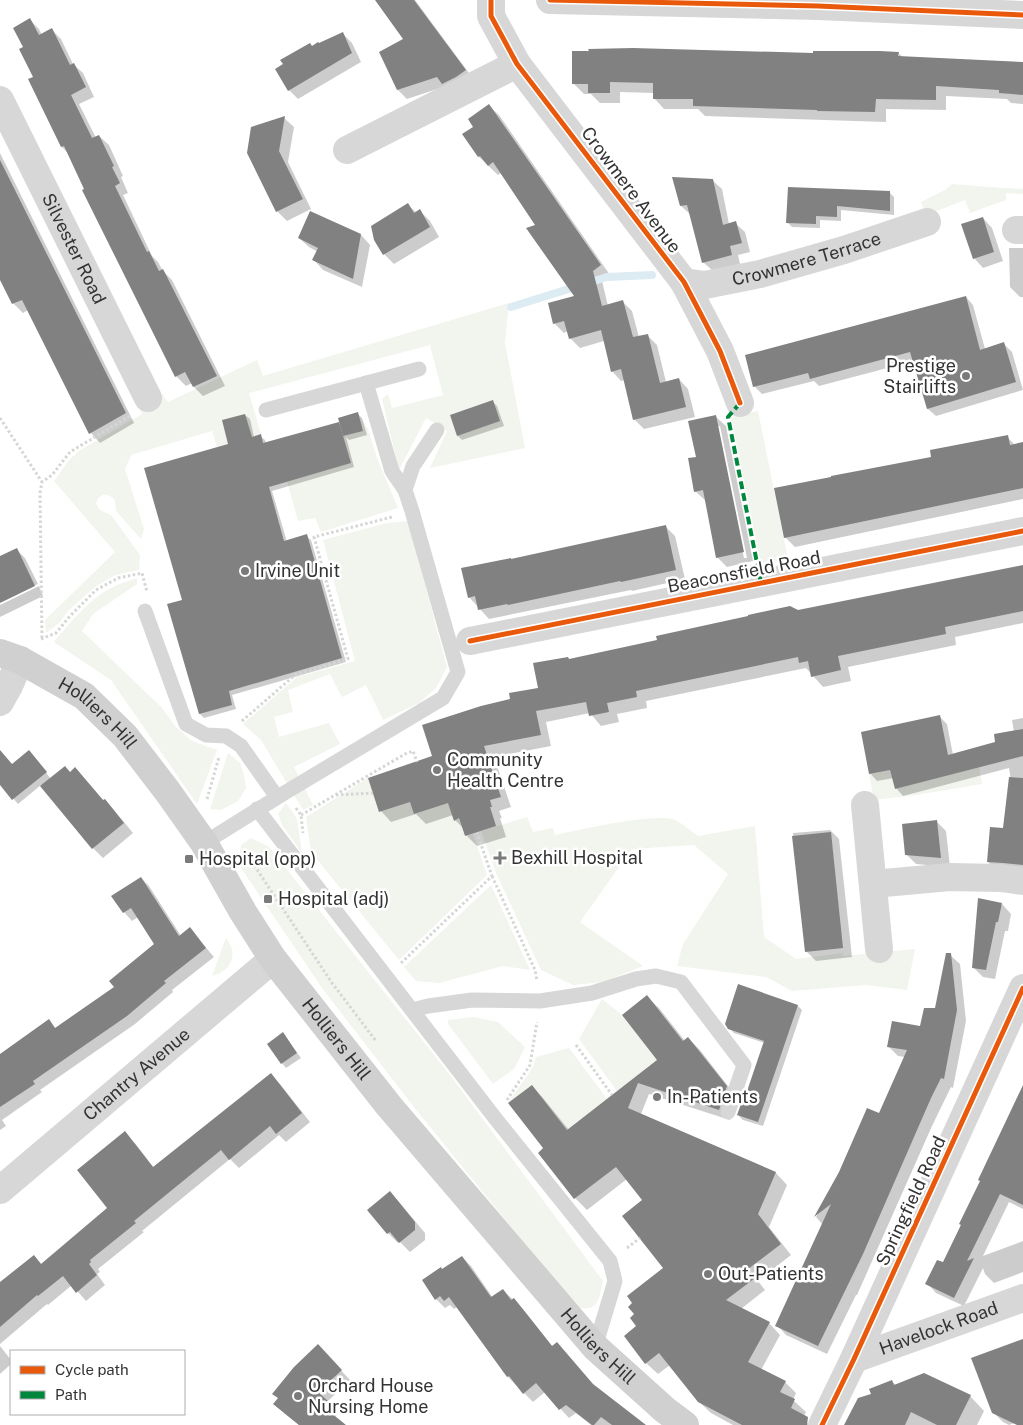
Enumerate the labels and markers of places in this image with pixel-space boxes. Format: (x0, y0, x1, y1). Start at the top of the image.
place label: Prestige Stairlifts (883, 355, 956, 397)
marker: Prestige Stairlifts (960, 370, 972, 382)
place label: Irvine Unit (255, 560, 340, 581)
marker: Irvine Unit (239, 565, 251, 577)
place label: Community Health Centre (447, 749, 564, 791)
marker: Community Health Centre (431, 764, 443, 776)
place label: Bexhill Hospital (511, 847, 643, 868)
place label: Hospital (opp) (199, 848, 316, 869)
marker: Bexhill Hospital (493, 851, 507, 865)
marker: Hospital (opp) (183, 853, 195, 865)
place label: Hospital (adj) (278, 888, 389, 909)
marker: Hospital (adj) (262, 893, 274, 905)
place label: In-Patients (667, 1086, 758, 1107)
marker: In-Patients (651, 1091, 663, 1103)
place label: Out-Patients (718, 1263, 824, 1284)
marker: Out-Patients (702, 1268, 714, 1280)
place label: Orchard House Nursing Home (308, 1375, 434, 1417)
marker: Orchard House Nursing Home (292, 1390, 304, 1402)

